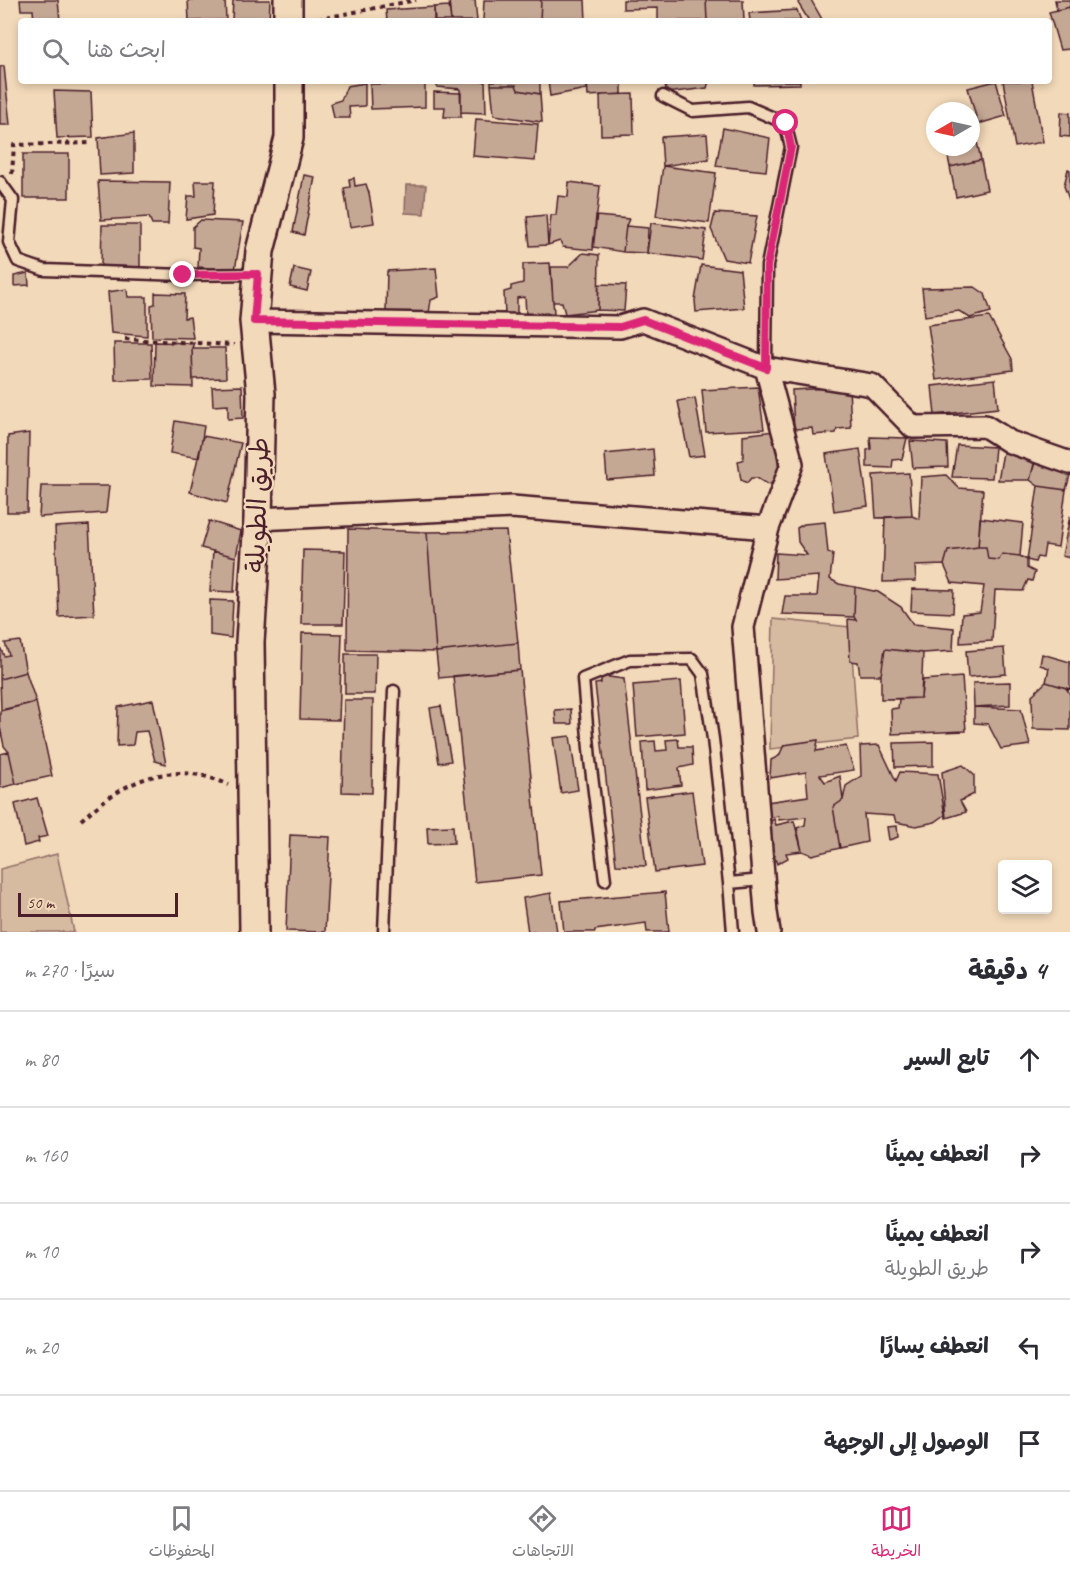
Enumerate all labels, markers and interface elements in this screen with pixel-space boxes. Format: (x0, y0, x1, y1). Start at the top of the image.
search box (18, 18, 1052, 84)
icon: search (39, 35, 72, 68)
text: ابحث هنا (87, 36, 166, 64)
north arrow (926, 102, 980, 156)
route start (772, 109, 798, 135)
route end (169, 261, 195, 287)
street label: طريق الطويلة (239, 437, 276, 573)
map controls (998, 860, 1052, 914)
button: layers (998, 860, 1052, 914)
scale bar (18, 890, 178, 917)
text: 50 m (27, 893, 54, 913)
text: 4 دقيقة (968, 954, 1046, 987)
text: سيرًا · 270 m (24, 958, 115, 983)
icon: ahead (1013, 1043, 1046, 1076)
text: تابع السير (905, 1044, 989, 1072)
text: 80 m (24, 1047, 58, 1072)
icon: right (1013, 1139, 1046, 1172)
text: انعطف يمينًا (885, 1140, 989, 1168)
text: 160 m (24, 1143, 67, 1168)
text: انعطف يمينًا (885, 1220, 989, 1248)
icon: right (1013, 1235, 1046, 1268)
text: 10 m (24, 1239, 58, 1264)
text: طريق الطويلة (885, 1256, 989, 1281)
icon: left (1013, 1331, 1046, 1364)
text: انعطف يسارًا (880, 1332, 989, 1360)
text: 20 m (24, 1335, 58, 1360)
icon: arrive (1013, 1427, 1046, 1460)
text: الوصول إلى الوجهة (824, 1428, 989, 1456)
tab: المحفوظات (149, 1502, 215, 1565)
tab: الاتجاهات (512, 1502, 574, 1565)
tab: الخريطة (871, 1502, 921, 1565)

